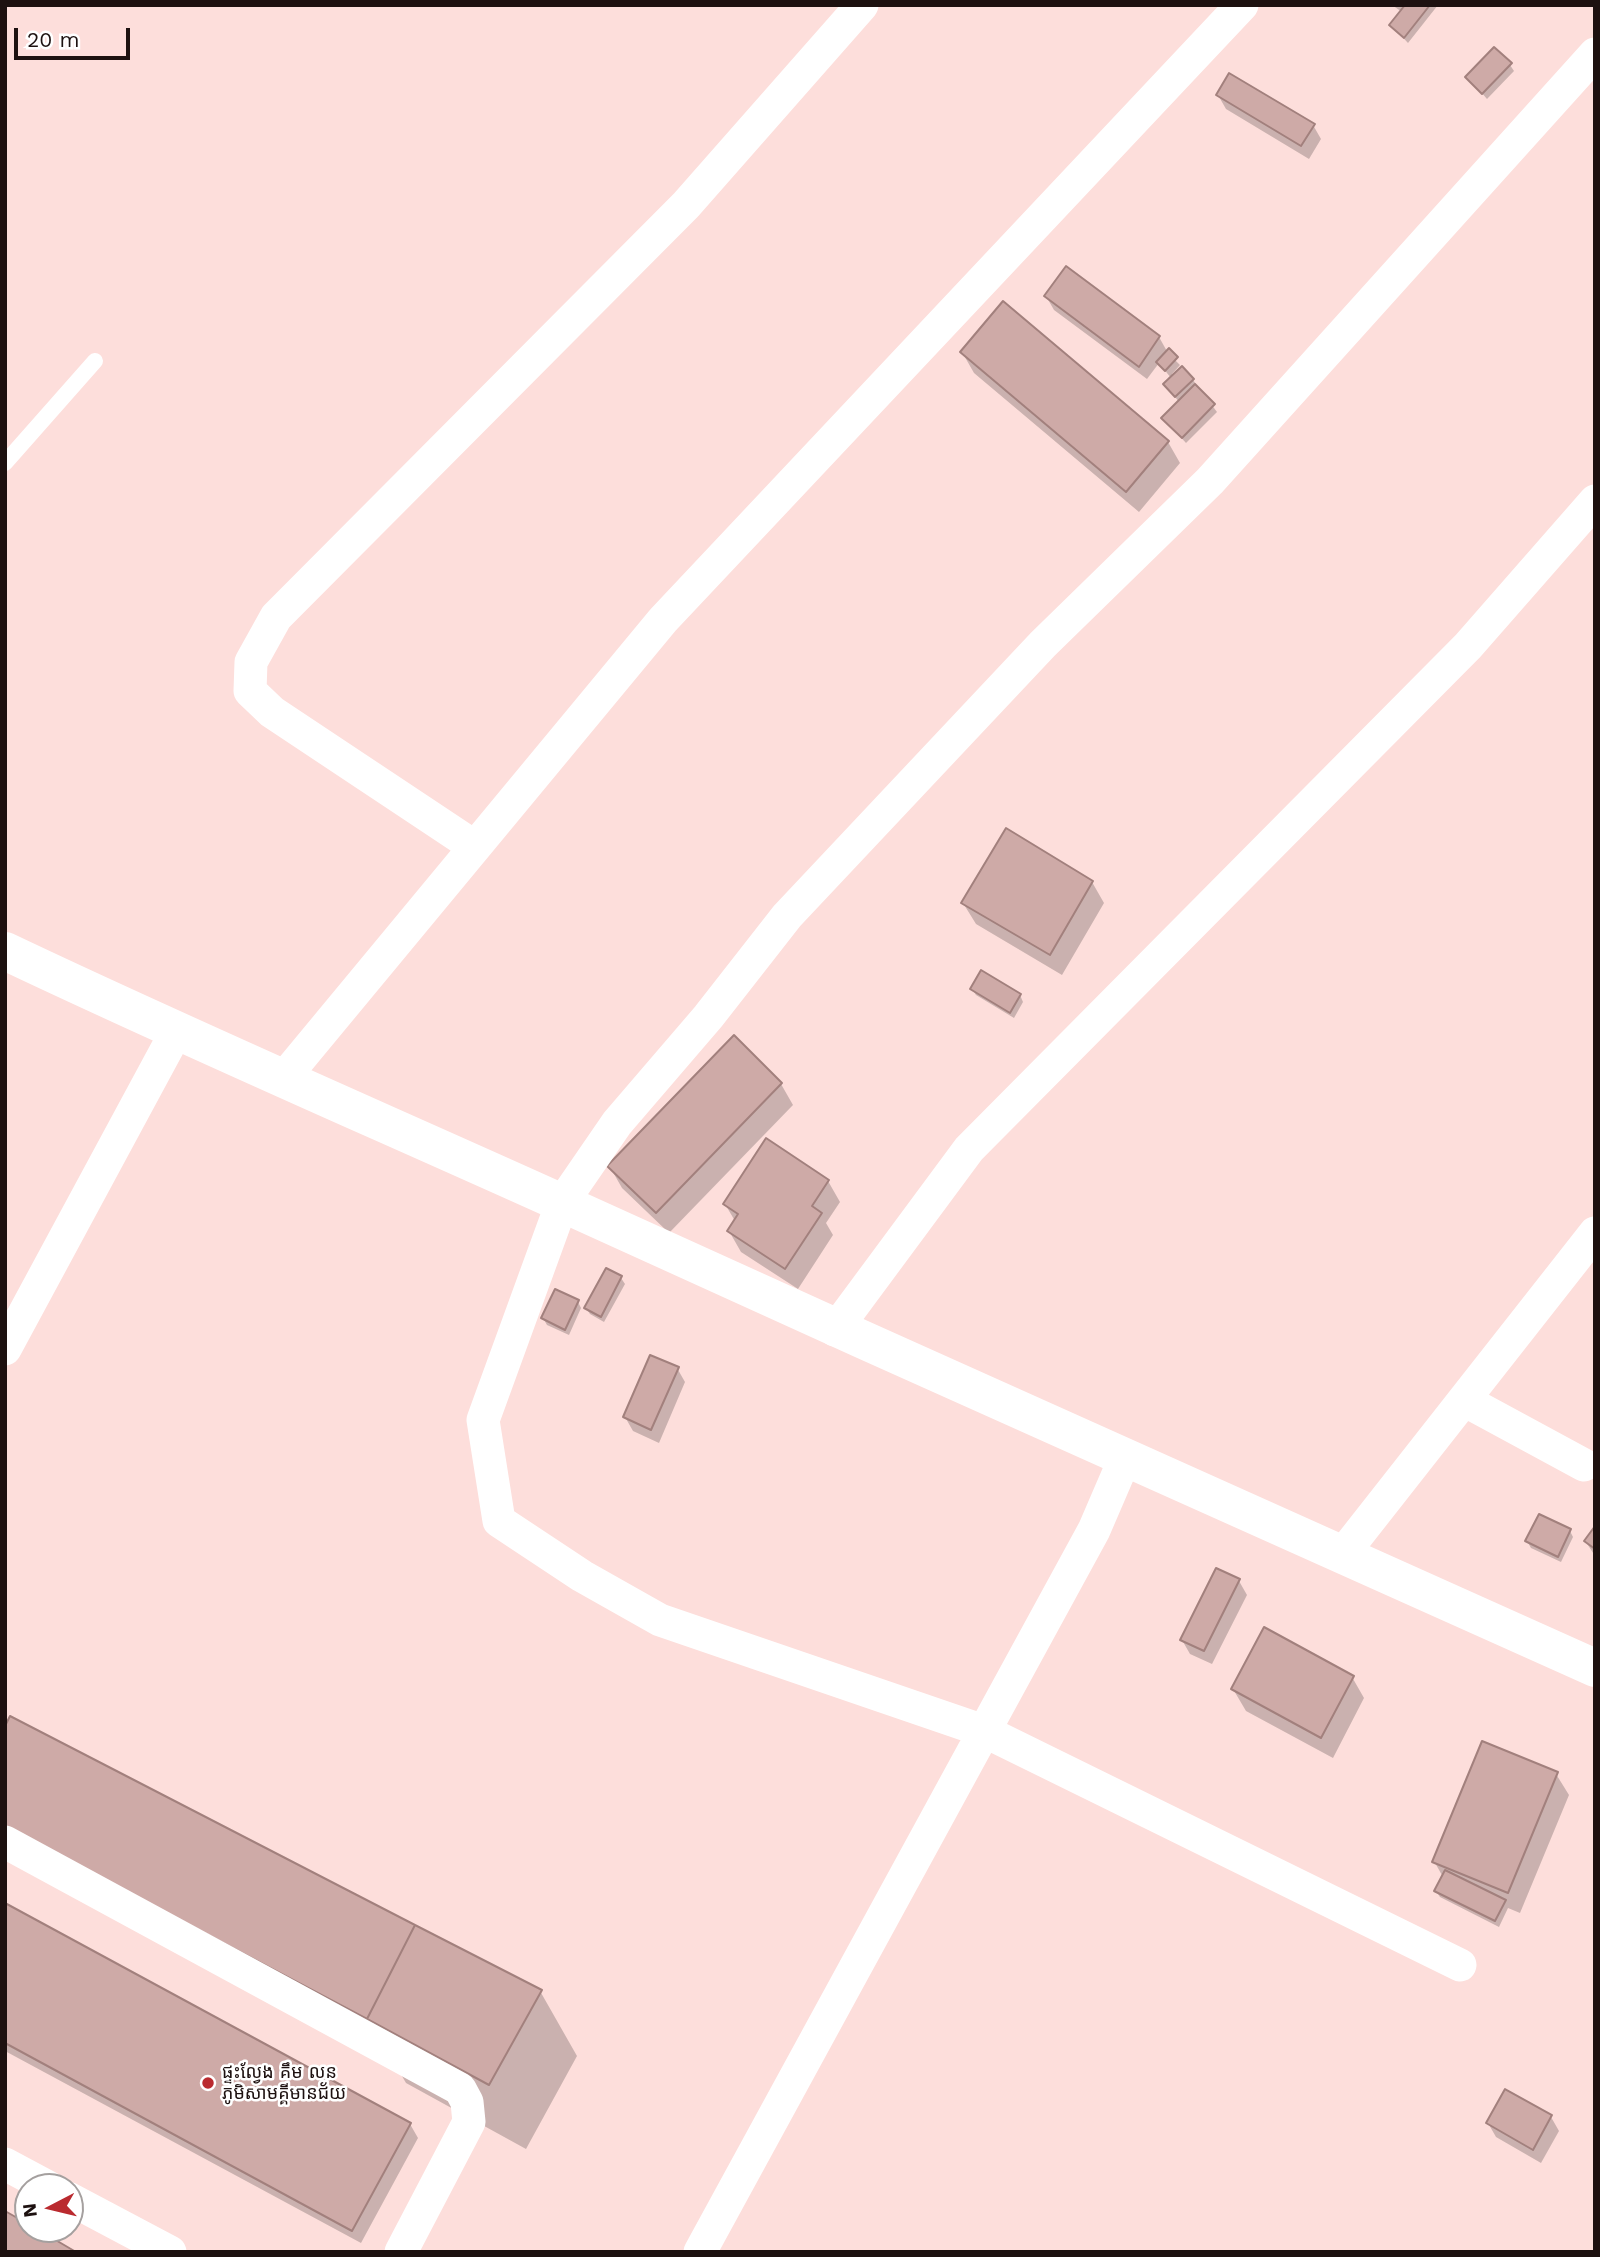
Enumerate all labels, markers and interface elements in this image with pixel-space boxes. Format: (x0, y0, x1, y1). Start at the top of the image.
scale bar (18, 14, 133, 58)
text: 20 m (27, 27, 79, 52)
place label: ផ្ទះល្វែង គឹម លន ភូមិសាមគ្គីមានជ័យ (222, 2062, 346, 2104)
marker: ផ្ទះល្វែង គឹម លន ភូមិសាមគ្គីមានជ័យ (200, 2075, 216, 2091)
north arrow (14, 2173, 84, 2243)
text: N (17, 2202, 42, 2219)

